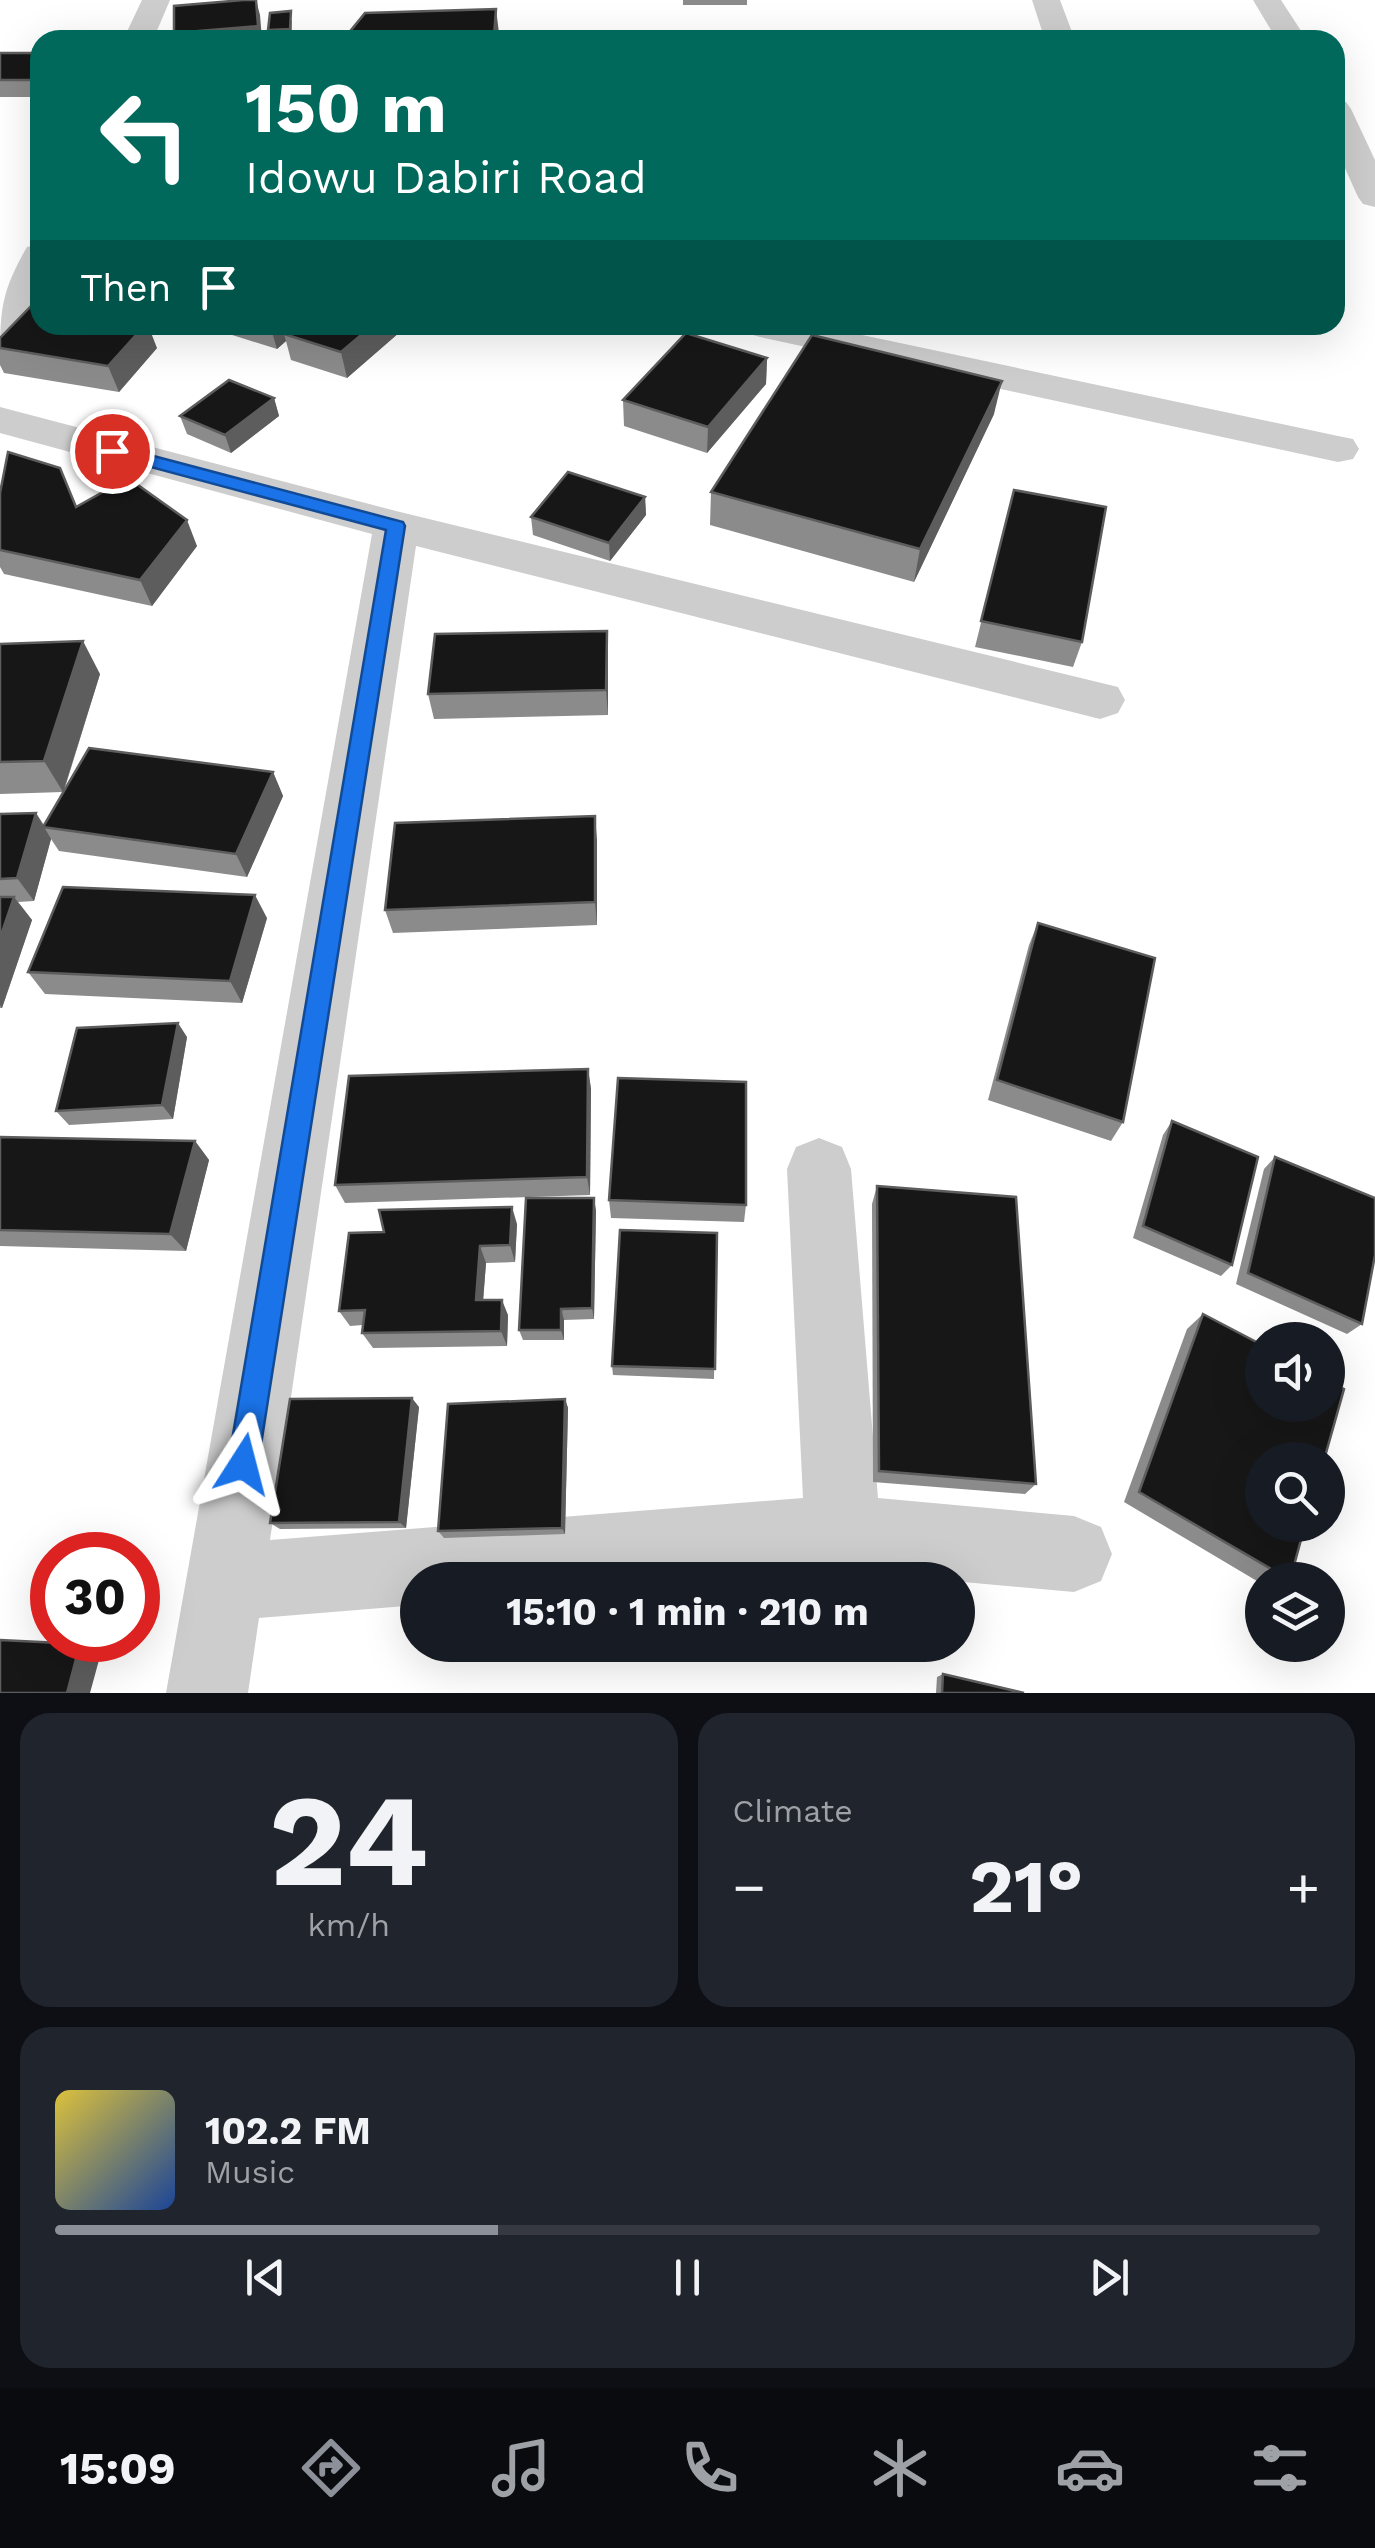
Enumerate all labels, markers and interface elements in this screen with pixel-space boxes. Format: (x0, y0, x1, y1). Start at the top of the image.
text: 150 m (245, 67, 447, 149)
icon: left (80, 70, 210, 200)
text: Idowu Dabiri Road (245, 151, 647, 204)
icon: arrive (191, 260, 246, 315)
text: Then (80, 266, 171, 310)
pin (70, 409, 155, 494)
icon: arrive (85, 424, 140, 479)
map controls (1245, 1322, 1345, 1662)
button: sound (1245, 1322, 1345, 1422)
position arrow (191, 1412, 295, 1516)
button: search (1245, 1442, 1345, 1542)
speed limit sign: 30 (30, 1532, 160, 1662)
button: layers (1245, 1562, 1345, 1662)
text: 15:10 · 1 min · 210 m (506, 1590, 869, 1634)
text: 24 (269, 1764, 429, 1917)
text: Climate (733, 1792, 853, 1830)
text: 21° (969, 1842, 1083, 1930)
text: − (733, 1855, 766, 1919)
text: + (1287, 1855, 1320, 1919)
text: km/h (308, 1906, 390, 1944)
text: 102.2 FM (205, 2109, 371, 2153)
text: Music (205, 2153, 295, 2191)
icon: previous (238, 2250, 293, 2305)
icon: pause (660, 2250, 715, 2305)
icon: next (1082, 2250, 1137, 2305)
icon: directions (296, 2433, 366, 2503)
icon: music (486, 2433, 556, 2503)
icon: phone (675, 2433, 745, 2503)
icon: climate (865, 2433, 935, 2503)
icon: car (1055, 2433, 1125, 2503)
icon: filters (1245, 2433, 1315, 2503)
text: 15:09 (60, 2442, 176, 2495)

